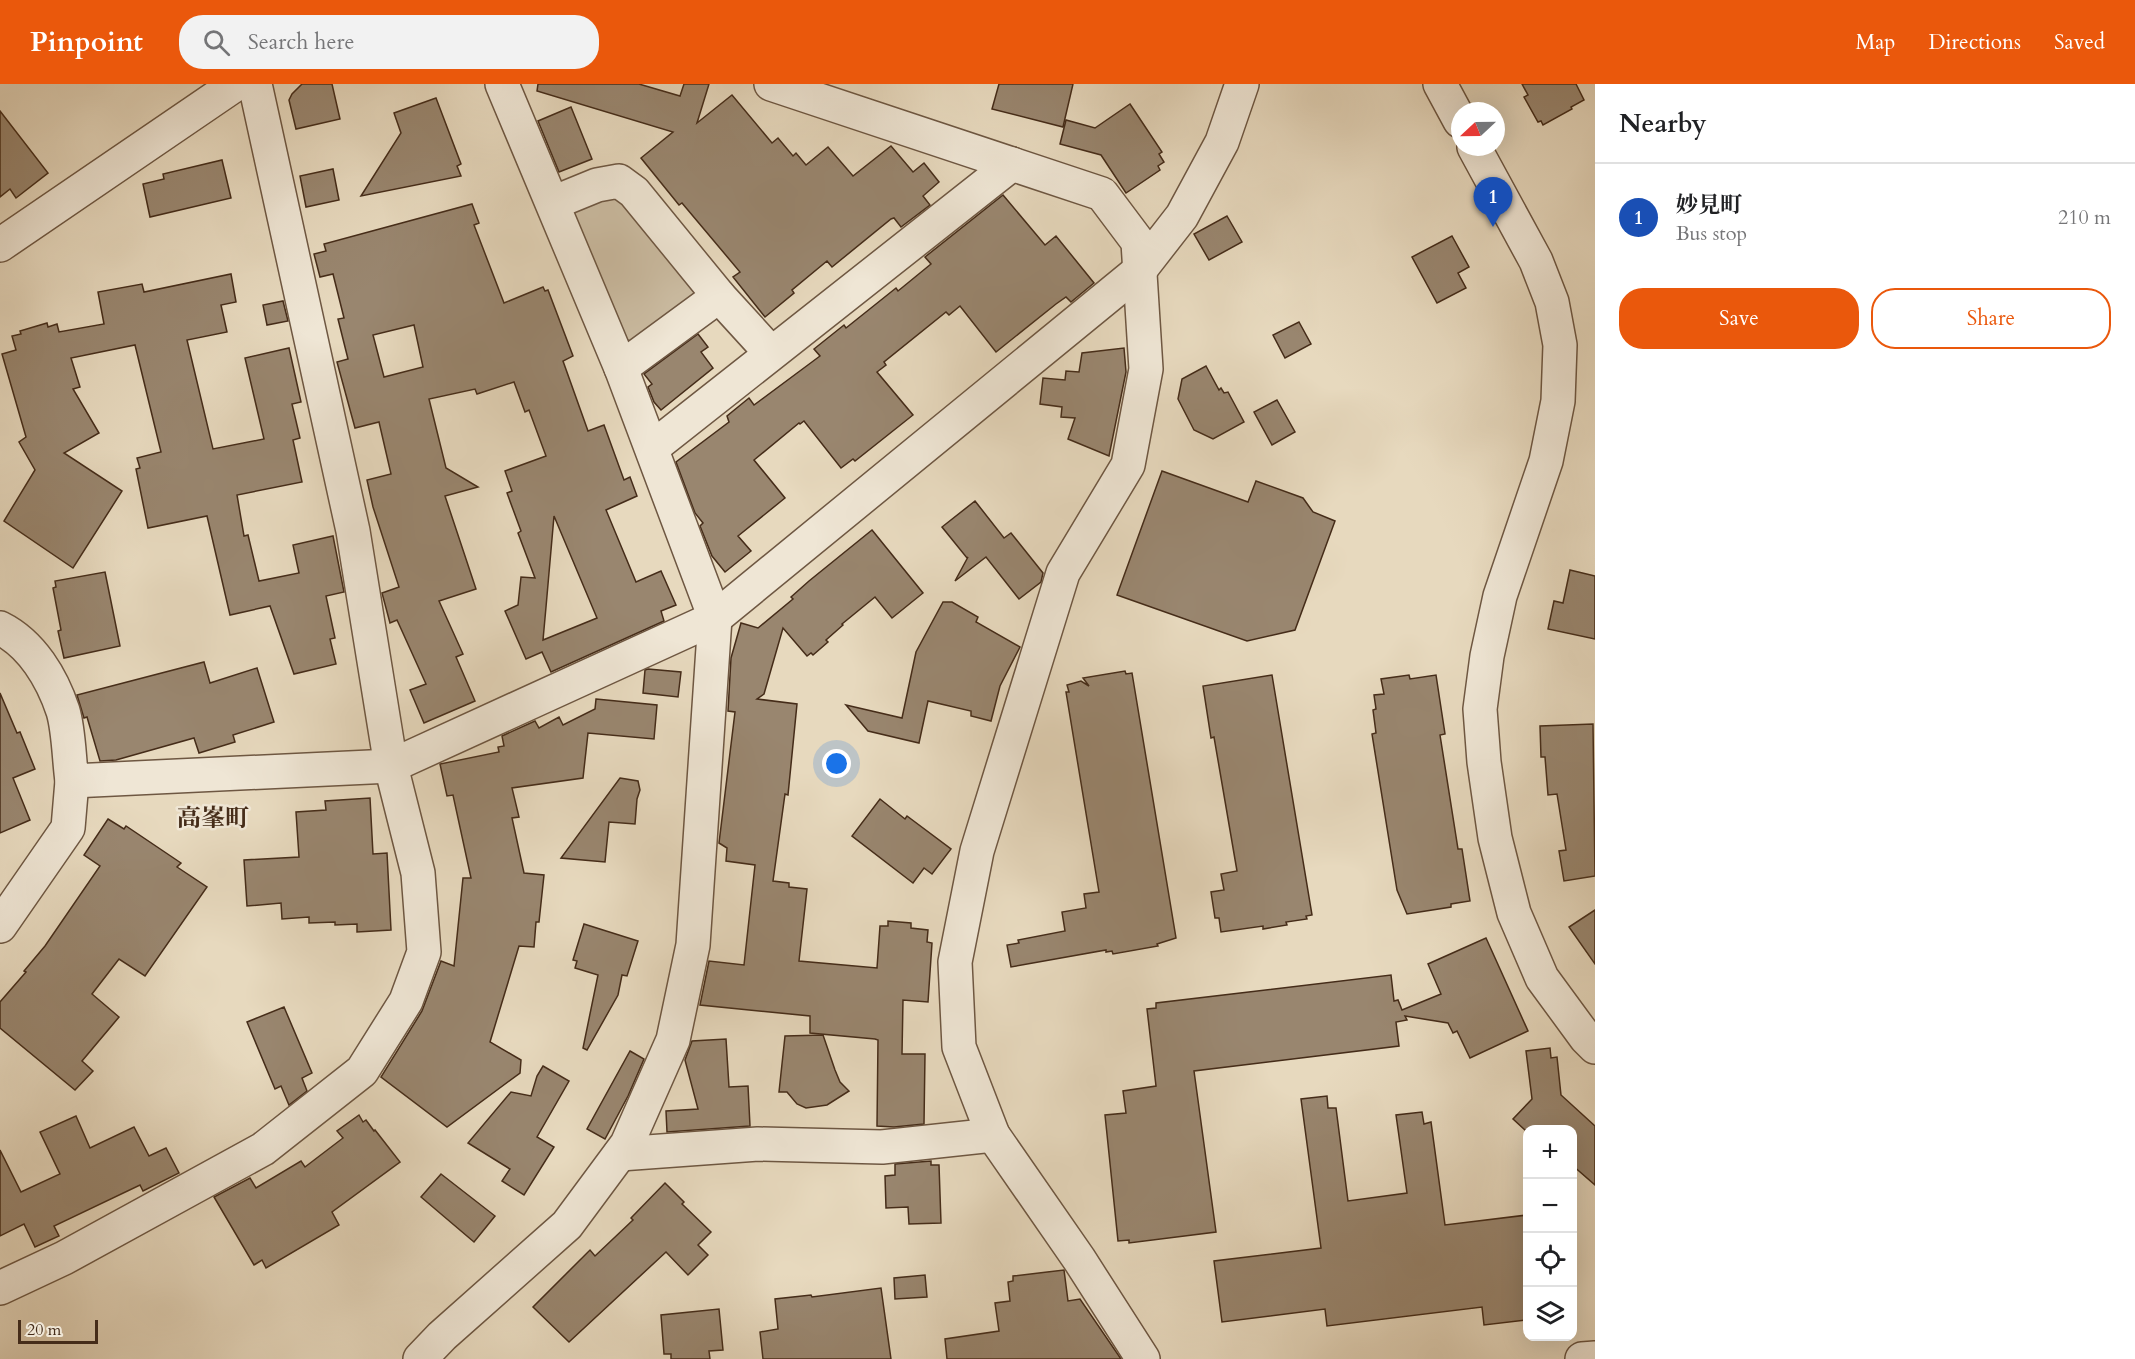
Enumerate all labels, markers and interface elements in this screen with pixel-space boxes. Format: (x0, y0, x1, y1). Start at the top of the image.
search box (179, 15, 599, 69)
text: Pinpoint (30, 23, 143, 61)
icon: search (200, 26, 233, 59)
text: Search here (248, 27, 354, 57)
text: Map (1855, 28, 1895, 57)
text: Directions (1928, 28, 2021, 57)
text: Saved (2054, 28, 2105, 57)
north arrow (1451, 102, 1505, 156)
text: Nearby (1619, 106, 1707, 141)
pin: 1 (1474, 178, 1512, 227)
text: 妙見町 (1676, 190, 1742, 220)
text: 1 (1633, 204, 1644, 231)
text: 210 m (2058, 204, 2111, 231)
text: Bus stop (1676, 220, 1747, 247)
button: Save (1619, 288, 1859, 349)
button: Share (1871, 288, 2111, 349)
your location (822, 749, 851, 778)
district label: 高峯町 (177, 802, 249, 835)
map controls (1523, 1125, 1577, 1341)
button: + (1523, 1125, 1577, 1179)
button: − (1523, 1179, 1577, 1233)
button: locate (1523, 1233, 1577, 1287)
button: layers (1523, 1287, 1577, 1341)
scale bar (18, 1317, 98, 1344)
text: 20 m (27, 1319, 61, 1341)

